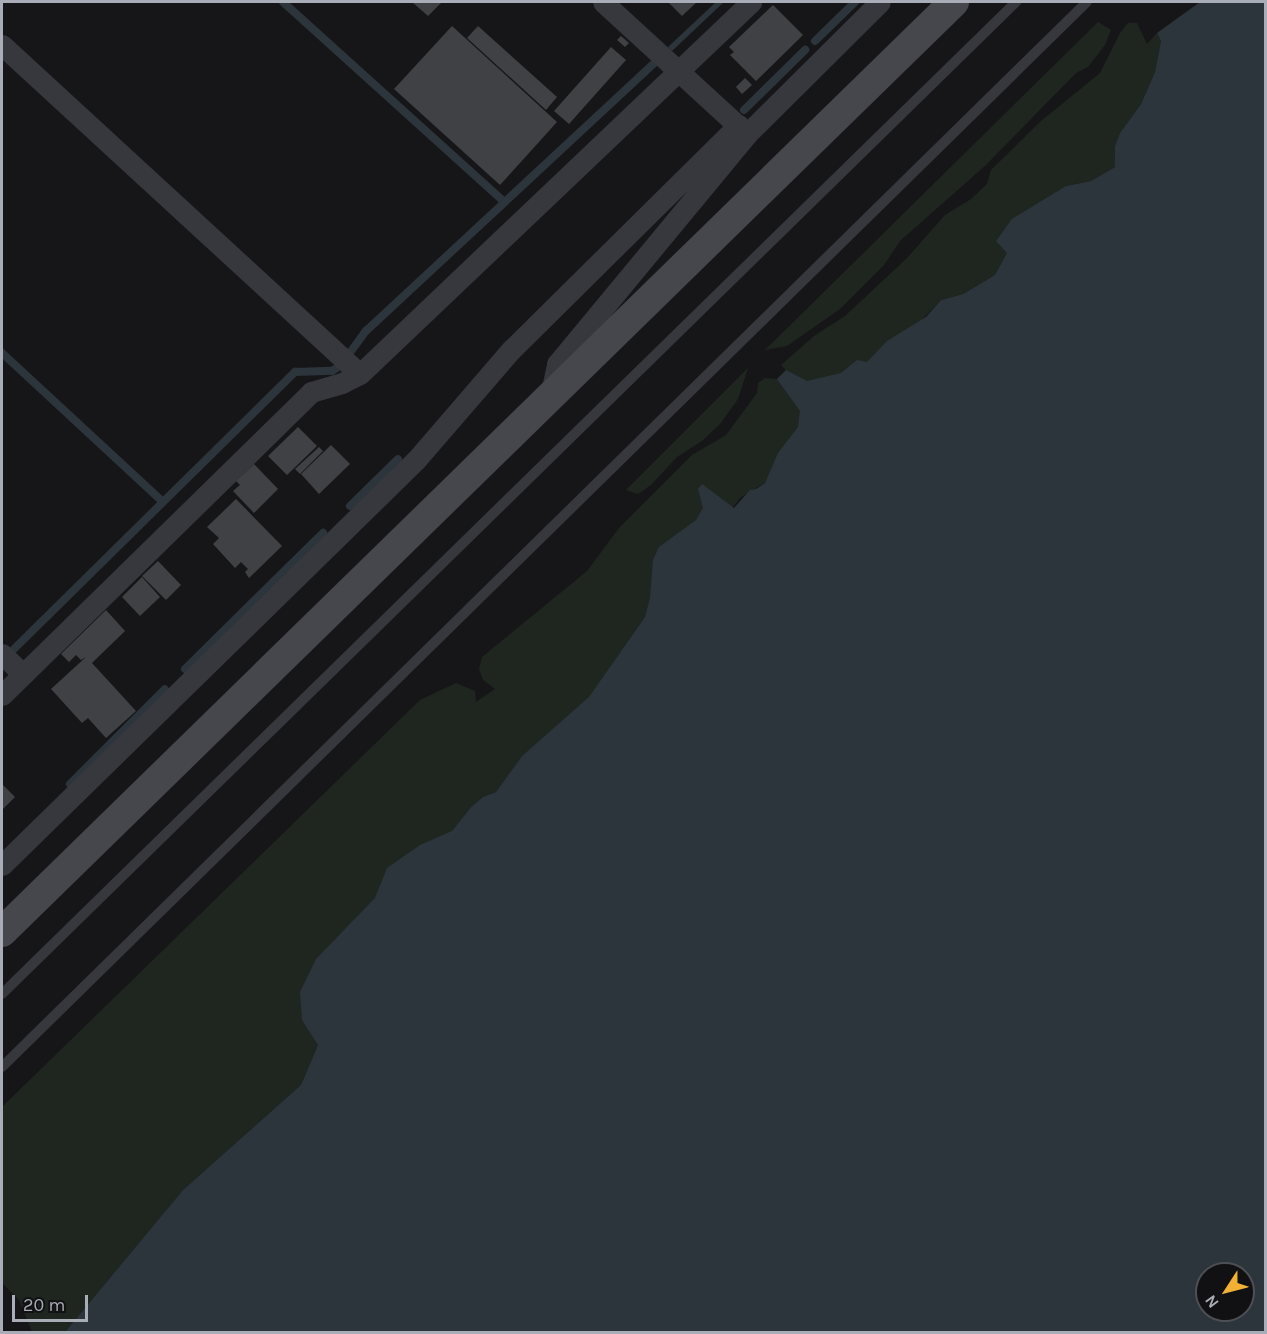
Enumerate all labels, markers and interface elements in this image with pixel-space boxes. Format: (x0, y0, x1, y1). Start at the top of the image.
north arrow (1195, 1262, 1255, 1322)
scale bar (15, 1283, 92, 1321)
text: N (1201, 1291, 1223, 1312)
text: 20 m (23, 1294, 65, 1316)

